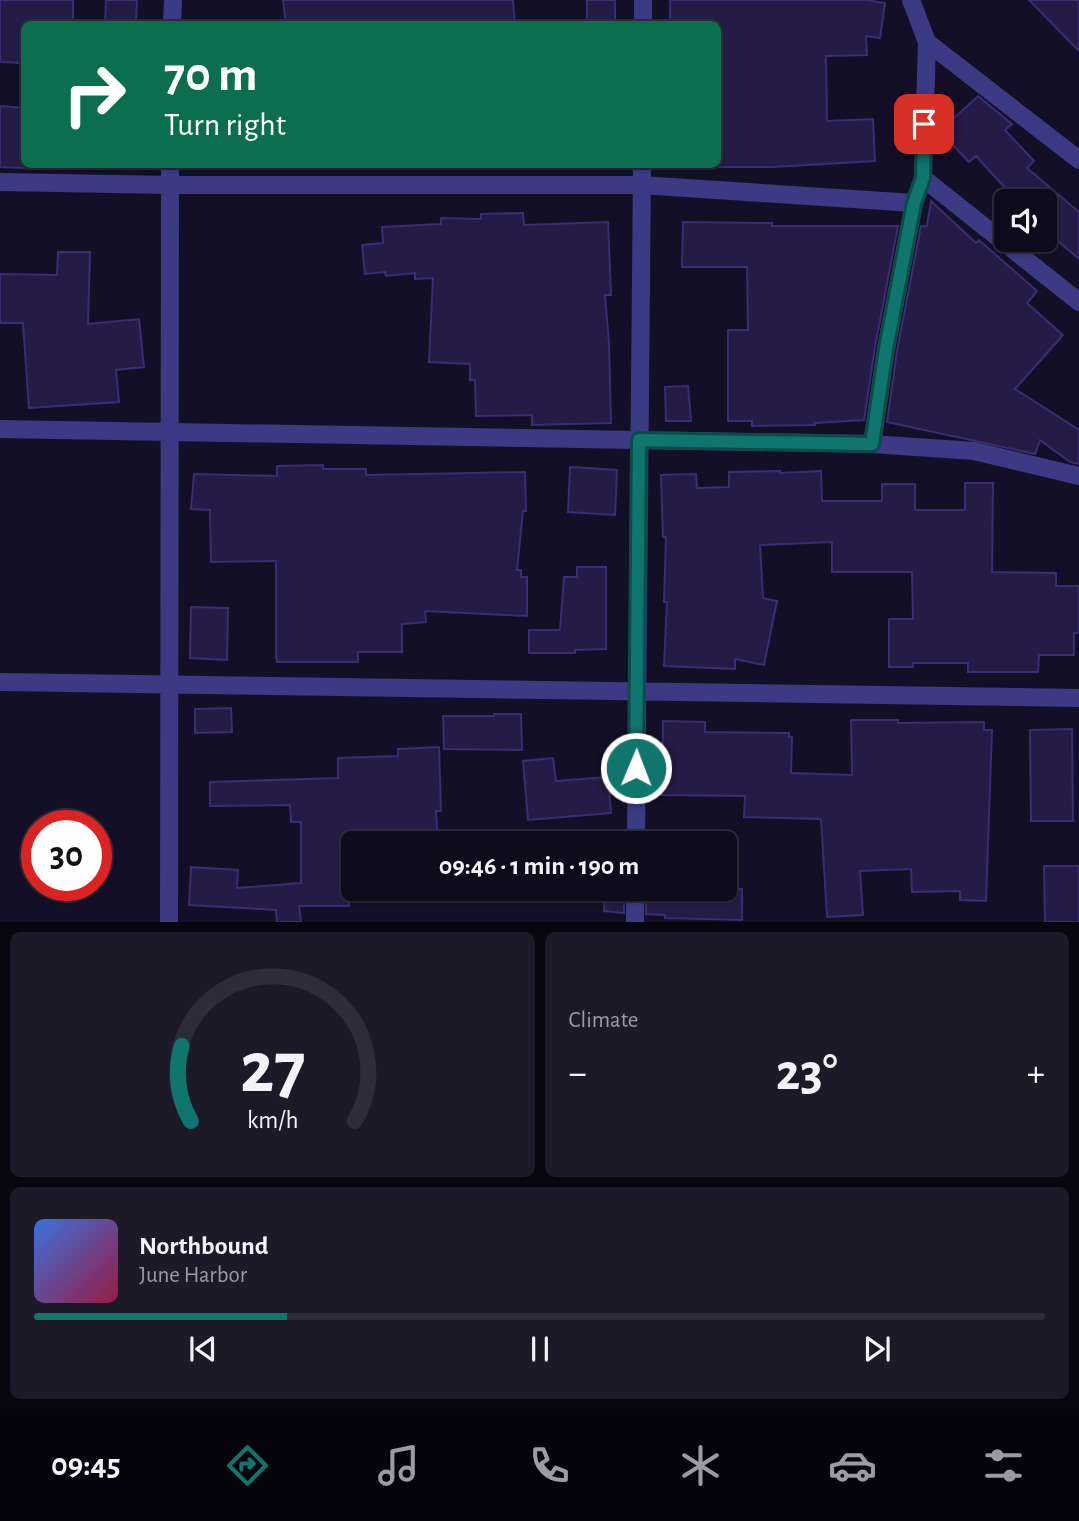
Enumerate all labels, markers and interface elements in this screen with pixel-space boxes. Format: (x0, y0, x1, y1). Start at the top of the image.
icon: right (49, 49, 140, 140)
text: 70 m (164, 51, 258, 100)
pin (894, 94, 954, 154)
icon: arrive (905, 105, 943, 143)
text: Turn right (164, 109, 286, 141)
map controls (994, 189, 1057, 252)
button: sound (994, 189, 1057, 252)
position arrow (599, 731, 673, 805)
speed limit sign: 30 (21, 810, 112, 901)
text: 09:46 · 1 min · 190 m (439, 853, 639, 879)
text: Climate (569, 1009, 638, 1032)
text: 27 (239, 1033, 305, 1106)
text: 23° (776, 1047, 838, 1099)
text: − (569, 1055, 587, 1093)
text: + (1027, 1055, 1045, 1093)
text: km/h (246, 1107, 298, 1132)
text: Northbound (139, 1233, 268, 1259)
text: June Harbor (139, 1264, 247, 1287)
icon: previous (184, 1330, 222, 1368)
icon: pause (521, 1330, 559, 1368)
icon: next (858, 1330, 896, 1368)
icon: directions (223, 1441, 272, 1490)
icon: music (374, 1441, 423, 1490)
icon: phone (525, 1441, 574, 1490)
icon: climate (676, 1441, 725, 1490)
icon: car (828, 1441, 877, 1490)
icon: filters (979, 1441, 1028, 1490)
text: 09:45 (51, 1449, 121, 1481)

